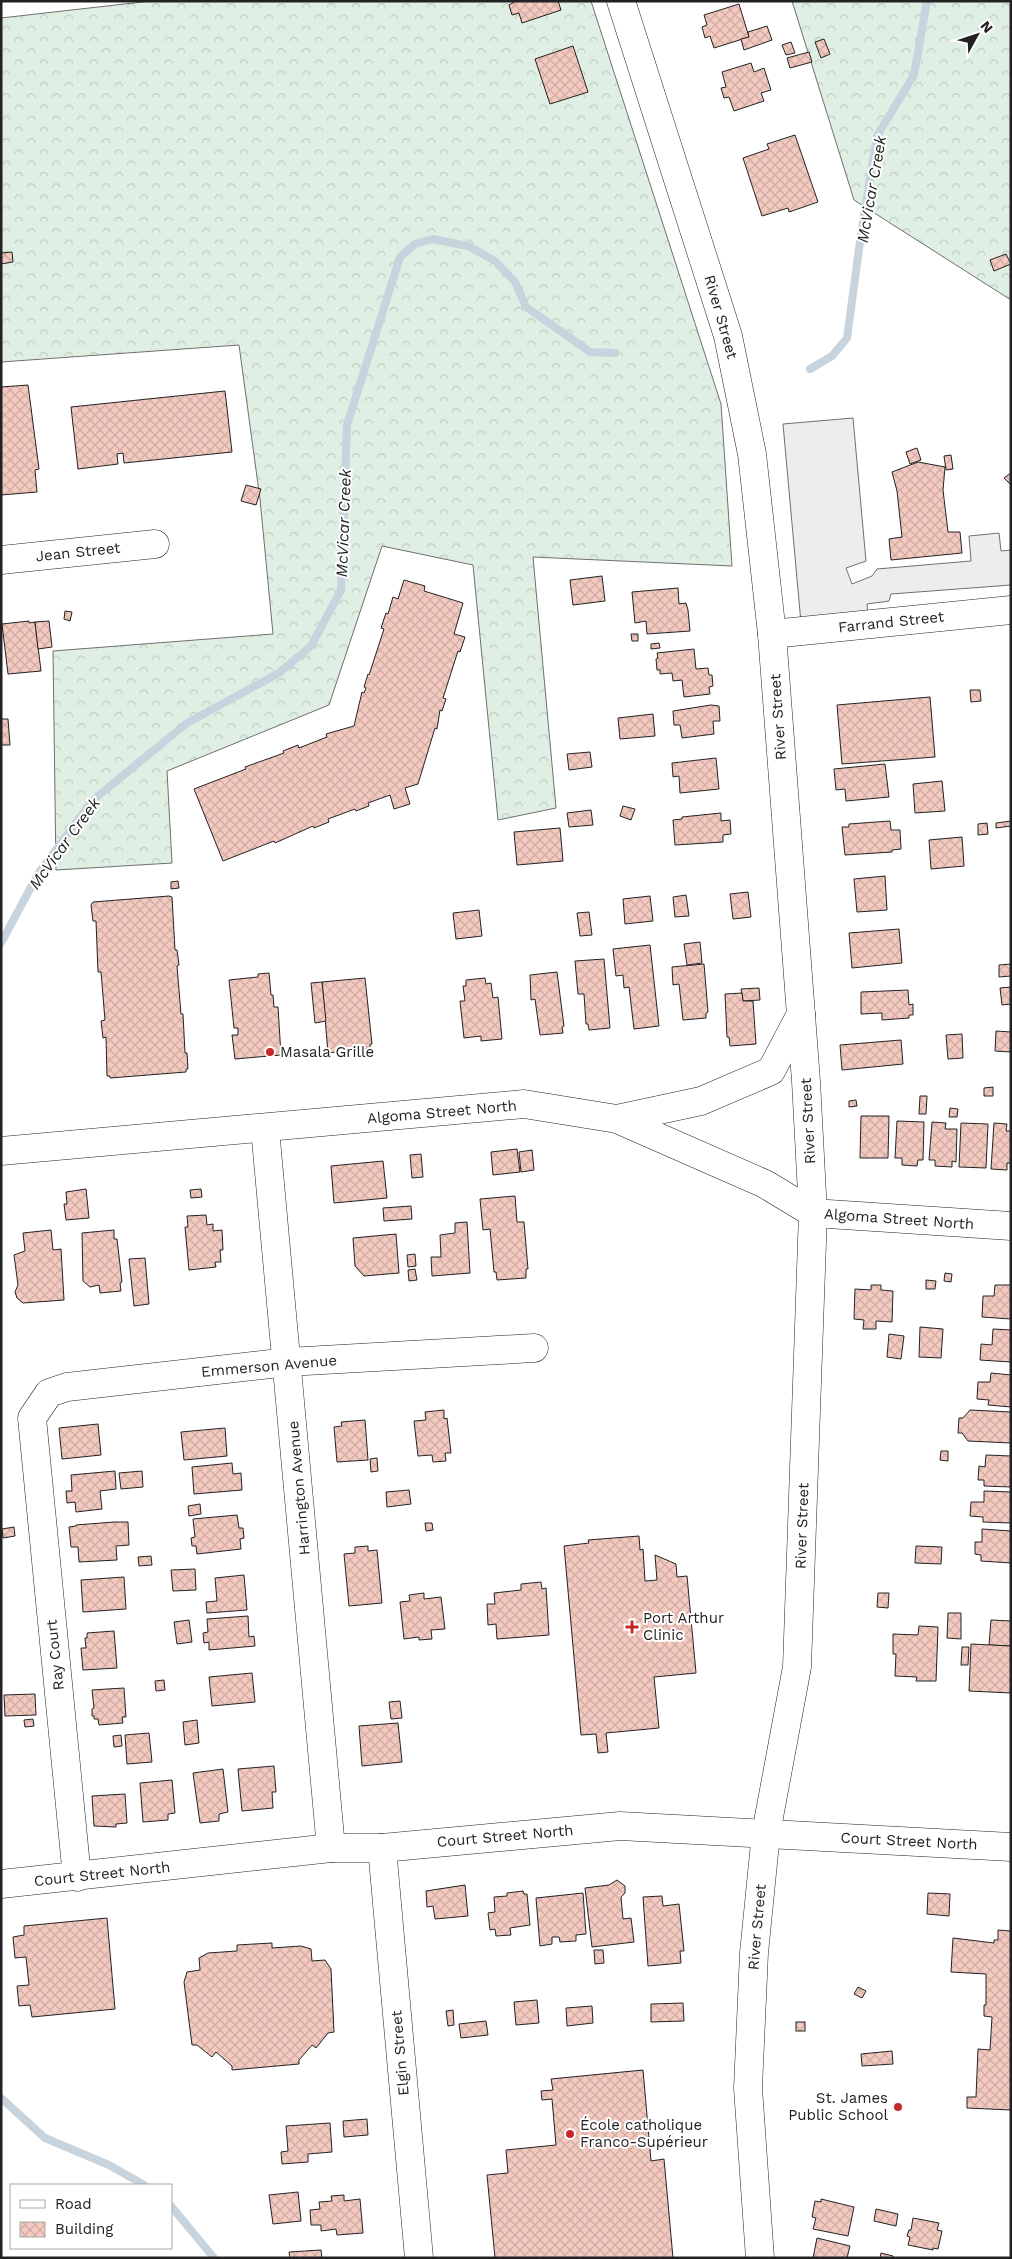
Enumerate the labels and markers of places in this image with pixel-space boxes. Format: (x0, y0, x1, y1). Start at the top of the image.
place label: Masala Grille (280, 1043, 374, 1061)
marker: Masala Grille (264, 1046, 276, 1058)
place label: Port Arthur Clinic (643, 1609, 724, 1644)
marker: Port Arthur Clinic (625, 1620, 639, 1634)
place label: St. James Public School (788, 2089, 888, 2124)
marker: St. James Public School (892, 2101, 904, 2113)
place label: École catholique Franco-Supérieur (580, 2116, 708, 2151)
marker: École catholique Franco-Supérieur (564, 2128, 576, 2140)

